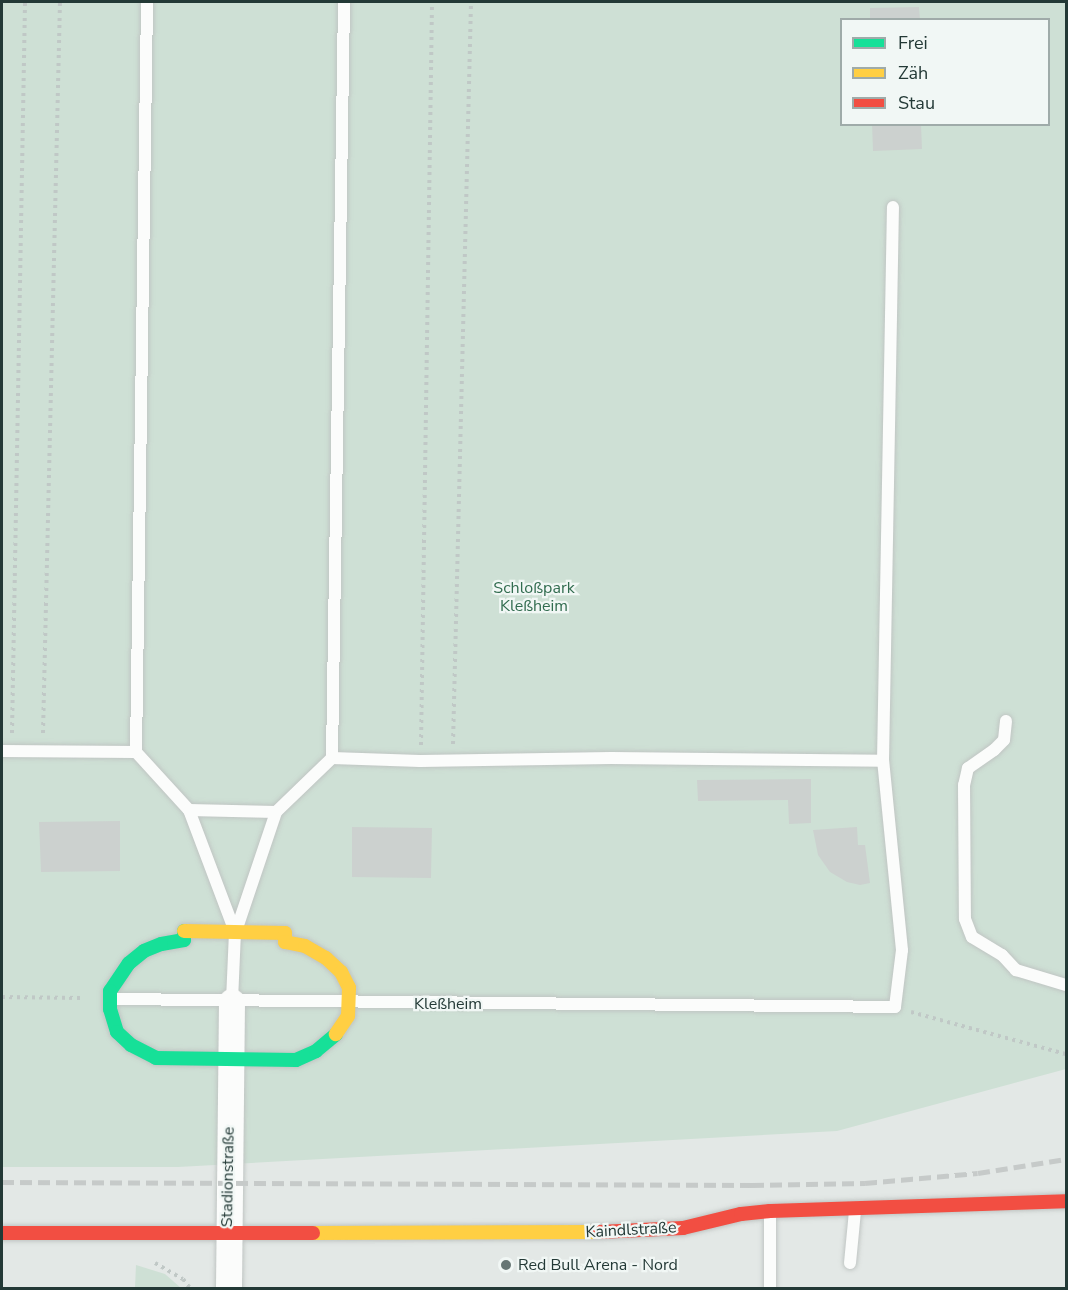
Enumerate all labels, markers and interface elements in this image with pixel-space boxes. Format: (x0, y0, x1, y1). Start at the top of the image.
legend (840, 18, 1050, 126)
text: Frei (898, 31, 928, 55)
text: Zäh (898, 61, 928, 85)
text: Stau (898, 91, 935, 115)
park label: Schloßpark Kleßheim (493, 578, 575, 616)
street label: Kleßheim (414, 994, 482, 1014)
street label: Stadionstraße (218, 1127, 238, 1227)
street label: Kaindlstraße (585, 1218, 677, 1242)
place label: Red Bull Arena - Nord (518, 1255, 678, 1275)
marker: Red Bull Arena - Nord (499, 1258, 513, 1272)

